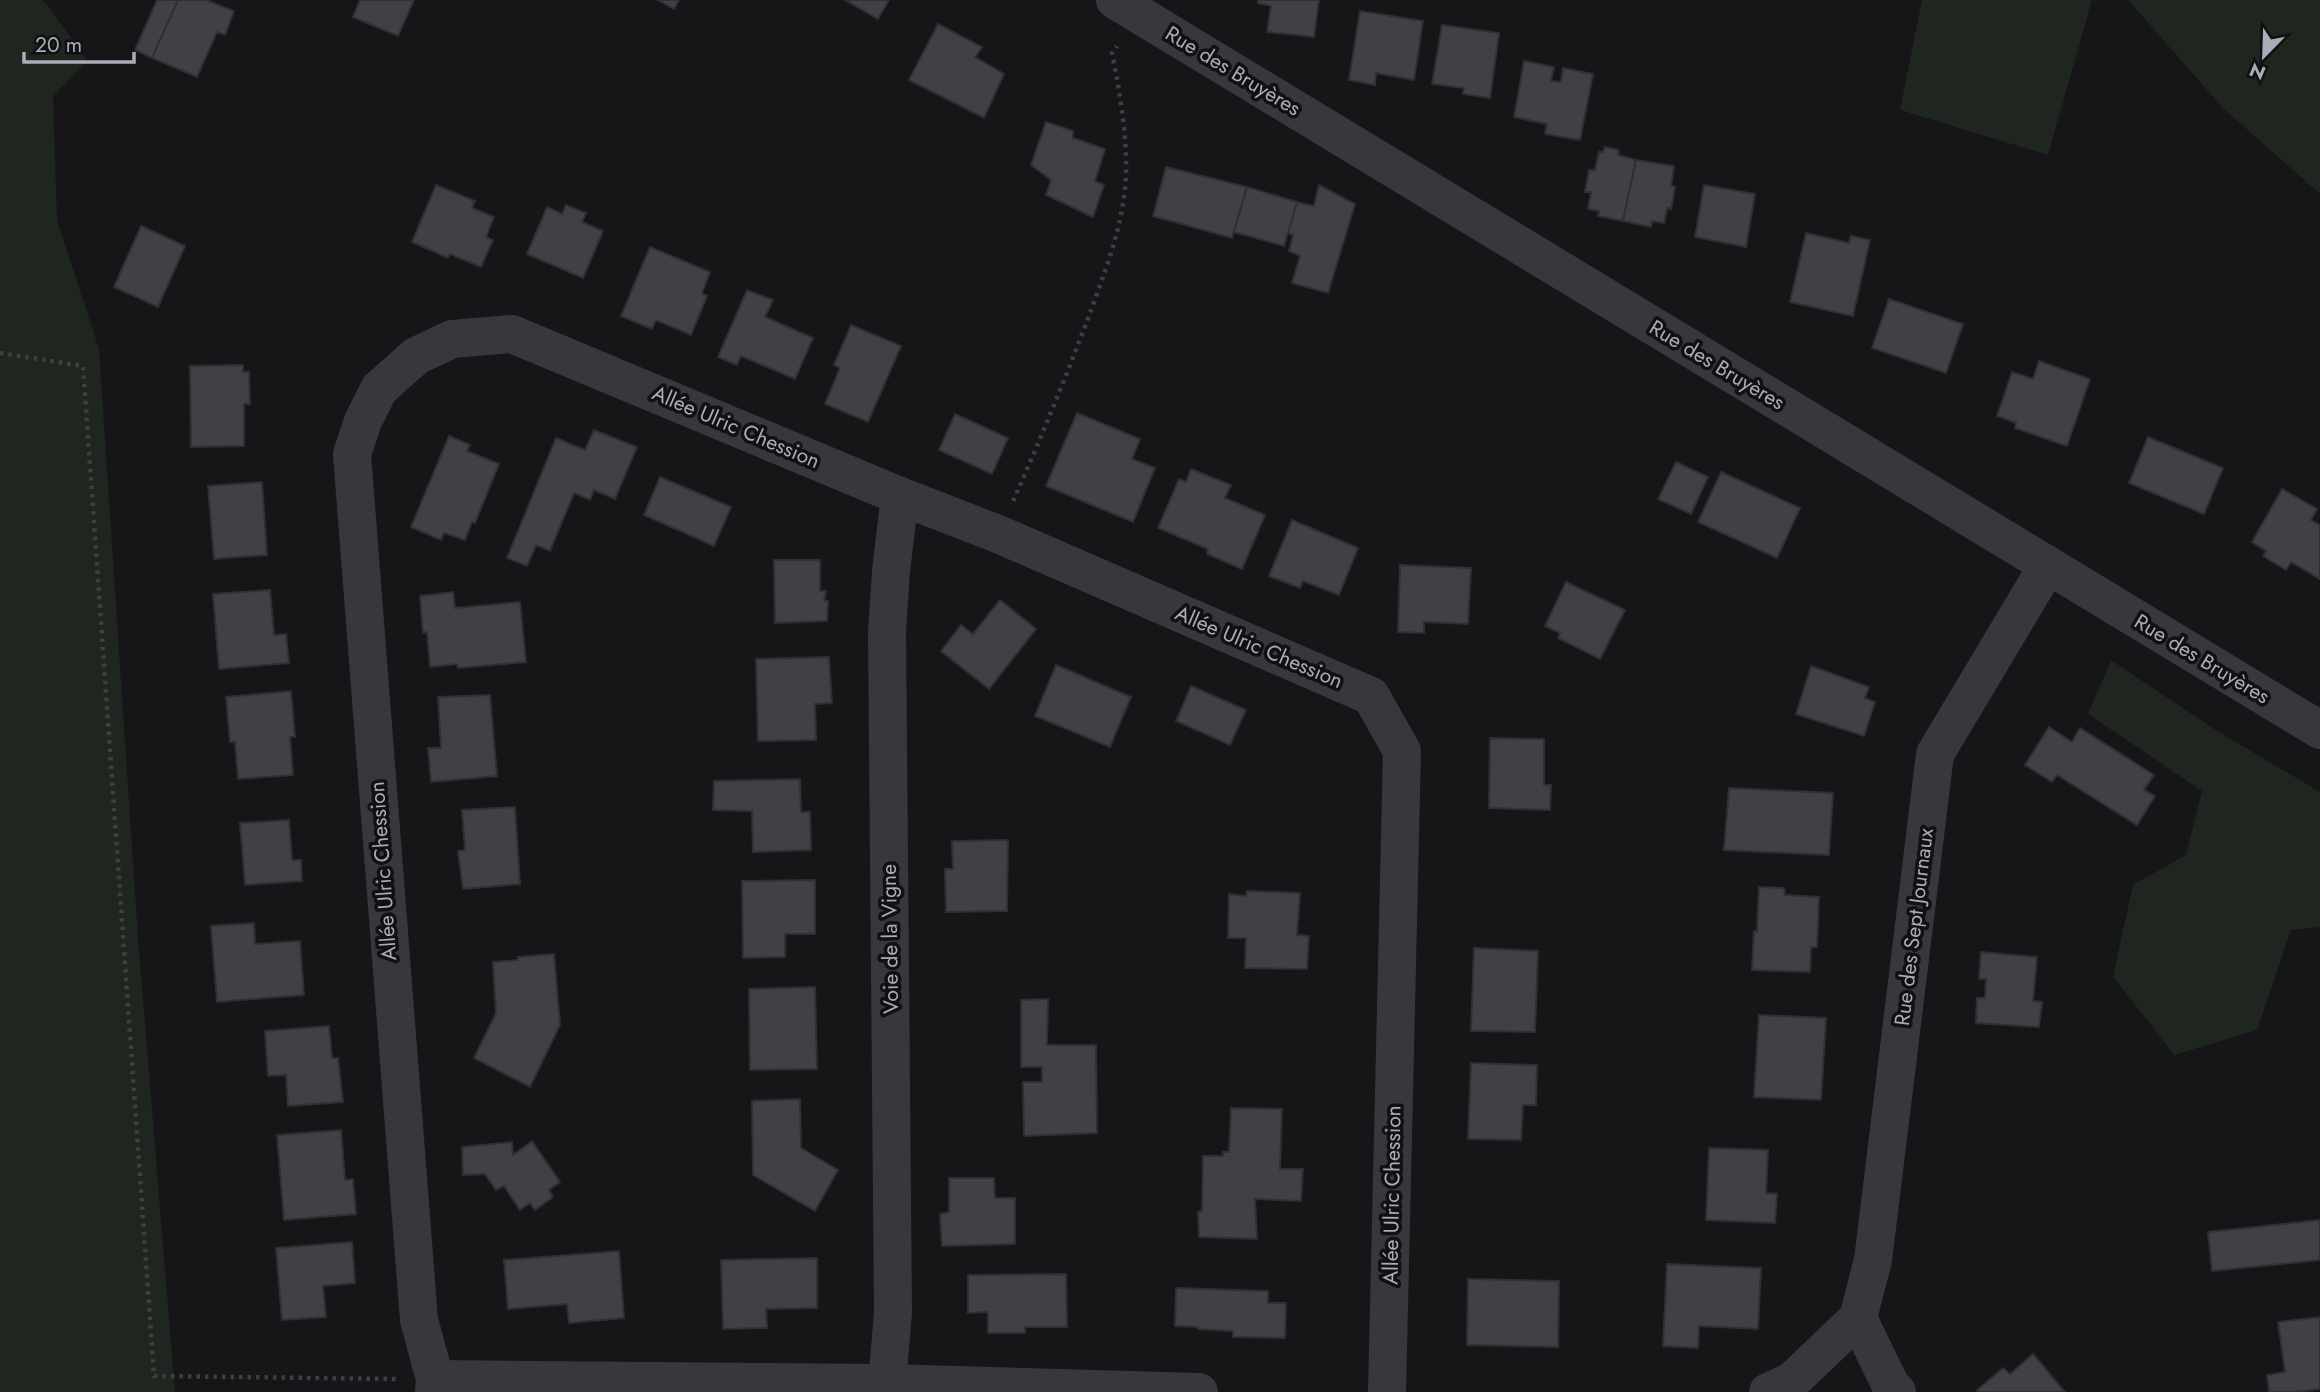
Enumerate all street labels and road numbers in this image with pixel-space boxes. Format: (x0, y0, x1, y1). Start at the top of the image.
street label: Rue des Bruyères (1160, 19, 1306, 123)
street label: Rue des Bruyères (1644, 313, 1790, 417)
street label: Allée Ulric Chession (648, 378, 824, 476)
street label: Allée Ulric Chession (1171, 598, 1347, 696)
street label: Rue des Bruyères (2129, 607, 2275, 711)
street label: Allée Ulric Chession (362, 780, 404, 962)
street label: Rue des Sept Journaux (1887, 826, 1941, 1027)
street label: Voie de la Vigne (874, 864, 906, 1014)
street label: Allée Ulric Chession (1375, 1105, 1409, 1285)

